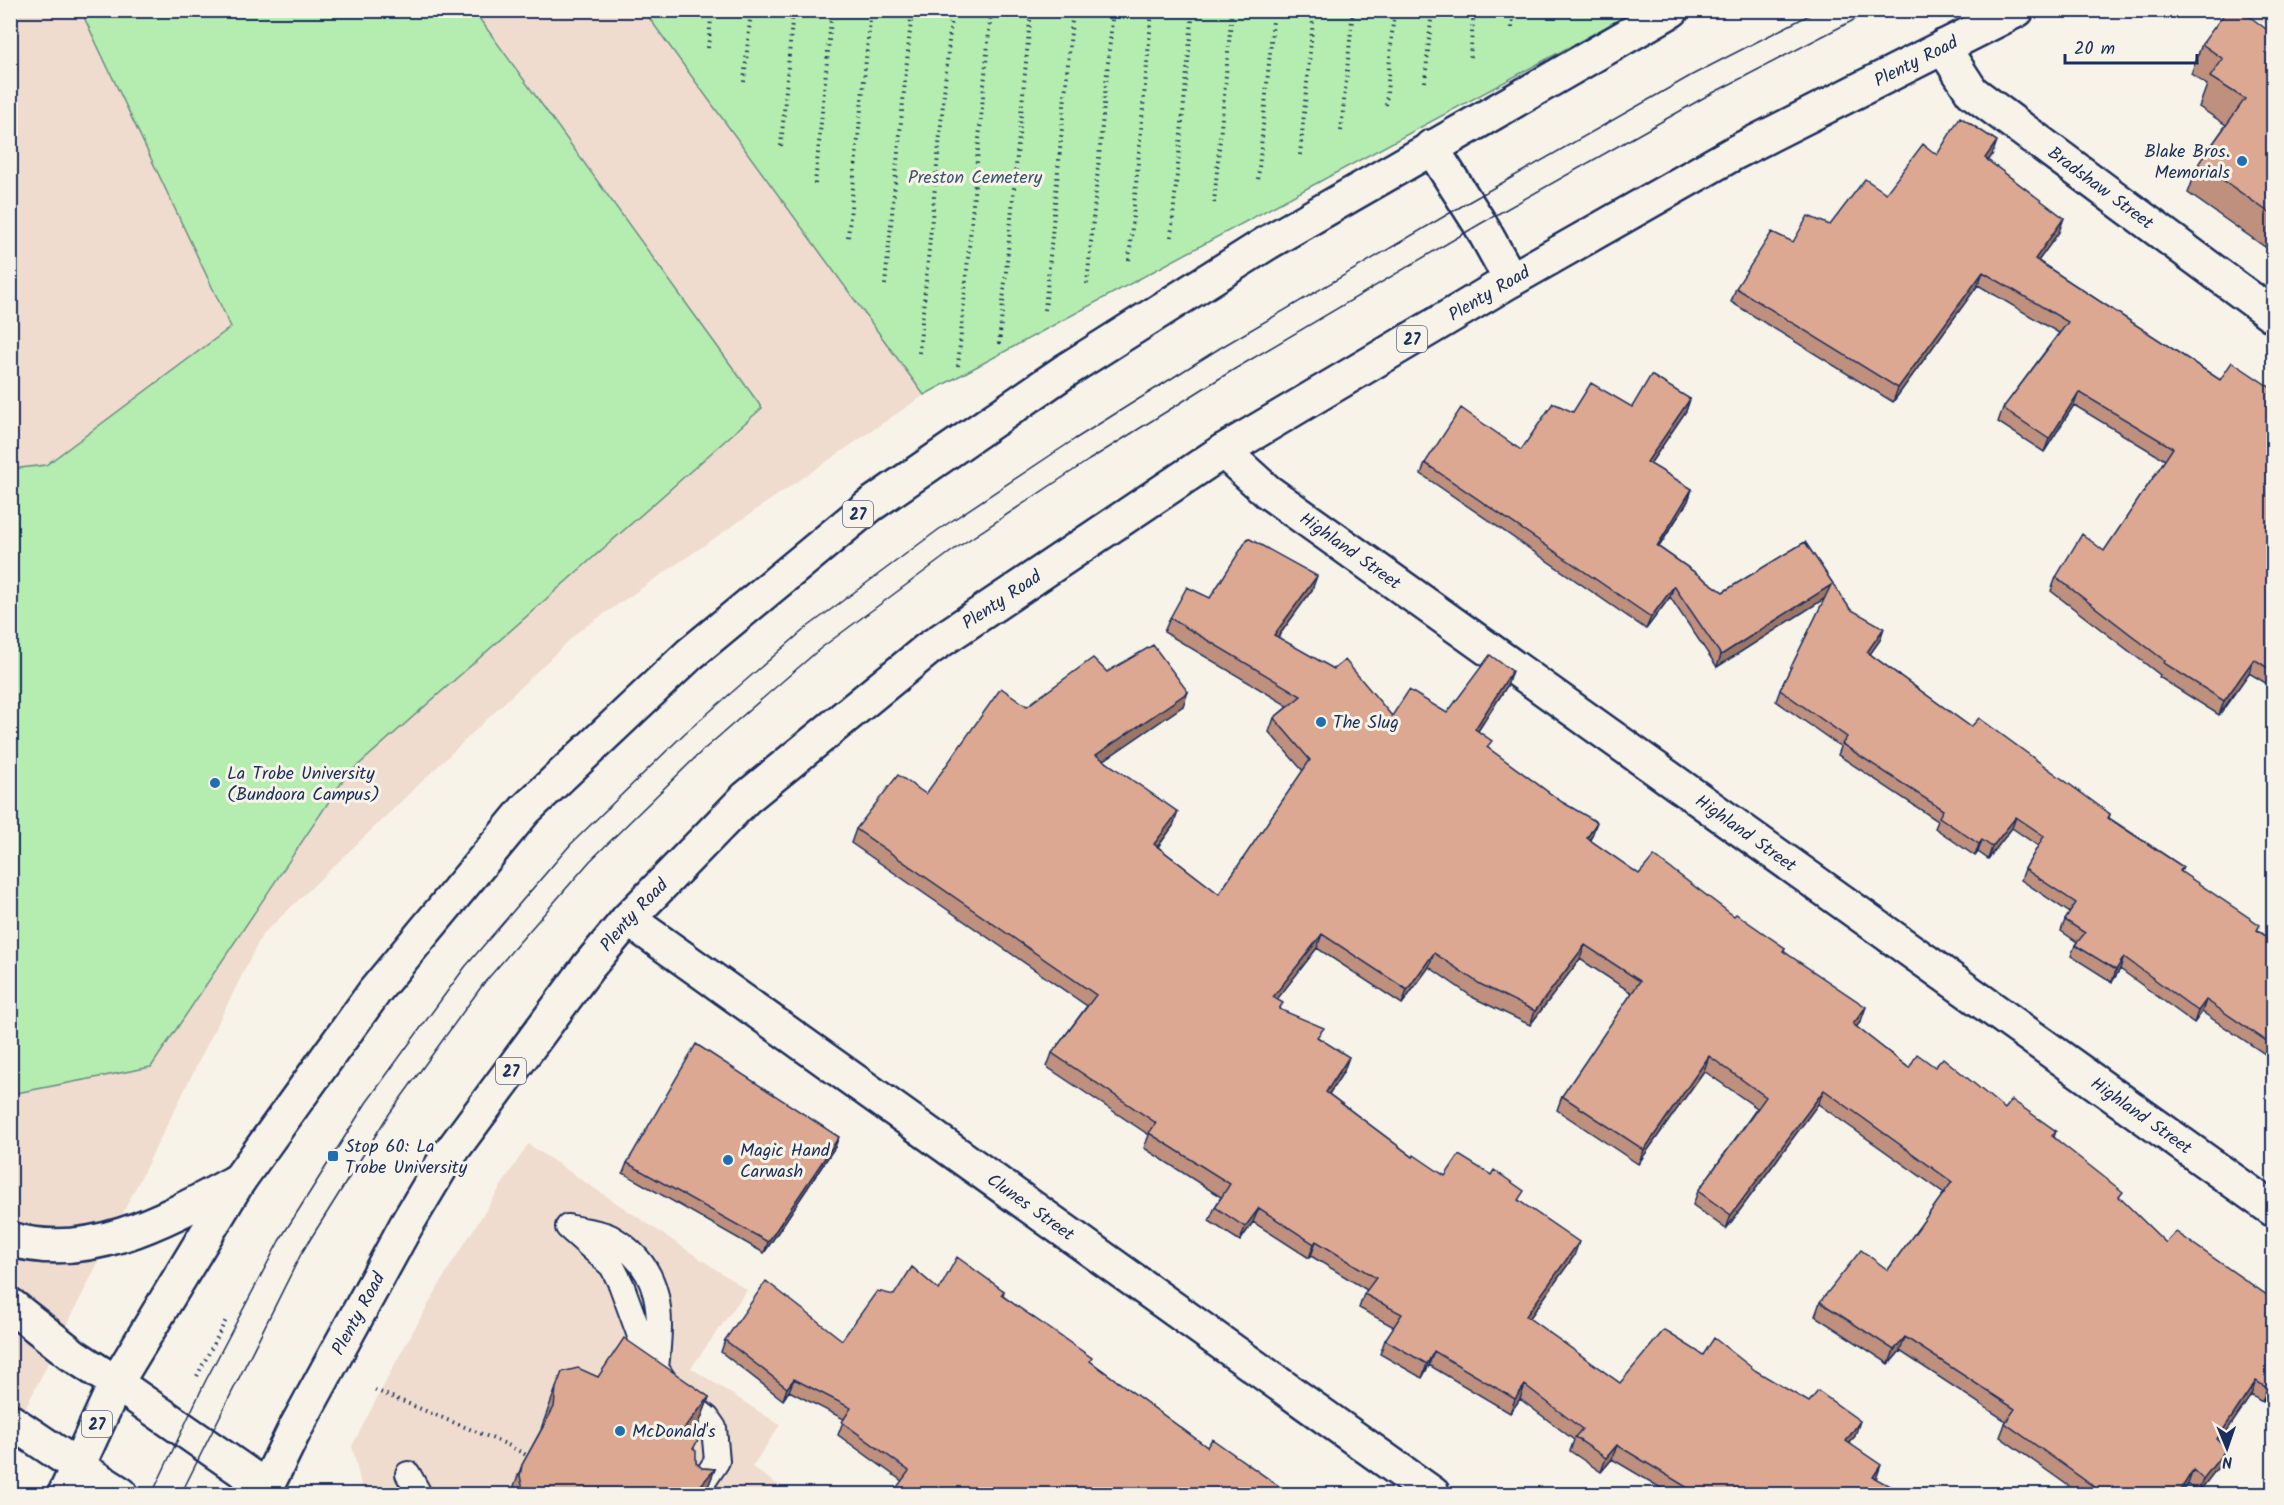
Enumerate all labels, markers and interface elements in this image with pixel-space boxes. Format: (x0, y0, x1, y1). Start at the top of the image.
scale bar (2065, 27, 2197, 65)
street label: Plenty Road (1870, 29, 1964, 96)
text: 20 m (2074, 35, 2115, 64)
place label: Blake Bros. Memorials (2144, 138, 2230, 188)
street label: Bradshaw Street (2041, 140, 2160, 238)
marker: Blake Bros. Memorials (2235, 154, 2249, 168)
park label: Preston Cemetery (908, 164, 1043, 193)
street label: Plenty Road (1443, 258, 1537, 330)
road number: 27 (1397, 326, 1427, 352)
road number: 27 (843, 501, 873, 527)
street label: Highland Street (1293, 505, 1407, 599)
street label: Plenty Road (957, 563, 1049, 638)
place label: The Slug (1333, 709, 1399, 738)
marker: The Slug (1314, 715, 1328, 729)
place label: La Trobe University (Bundoora Campus) (227, 760, 380, 810)
marker: La Trobe University (Bundoora Campus) (208, 776, 222, 790)
street label: Highland Street (1688, 788, 1803, 881)
street label: Plenty Road (593, 872, 677, 959)
road number: 27 (496, 1058, 526, 1084)
street label: Highland Street (2084, 1070, 2198, 1164)
place label: Stop 60: La Trobe University (345, 1133, 468, 1183)
place label: Magic Hand Carwash (740, 1137, 831, 1187)
marker: Stop 60: La Trobe University (326, 1149, 340, 1163)
marker: Magic Hand Carwash (721, 1153, 735, 1167)
street label: Clunes Street (980, 1166, 1081, 1250)
street label: Plenty Road (325, 1267, 394, 1361)
road number: 27 (82, 1411, 112, 1437)
place label: McDonald's (632, 1418, 716, 1447)
north arrow (2197, 1418, 2257, 1478)
marker: McDonald's (613, 1424, 627, 1438)
text: N (2222, 1449, 2233, 1474)

